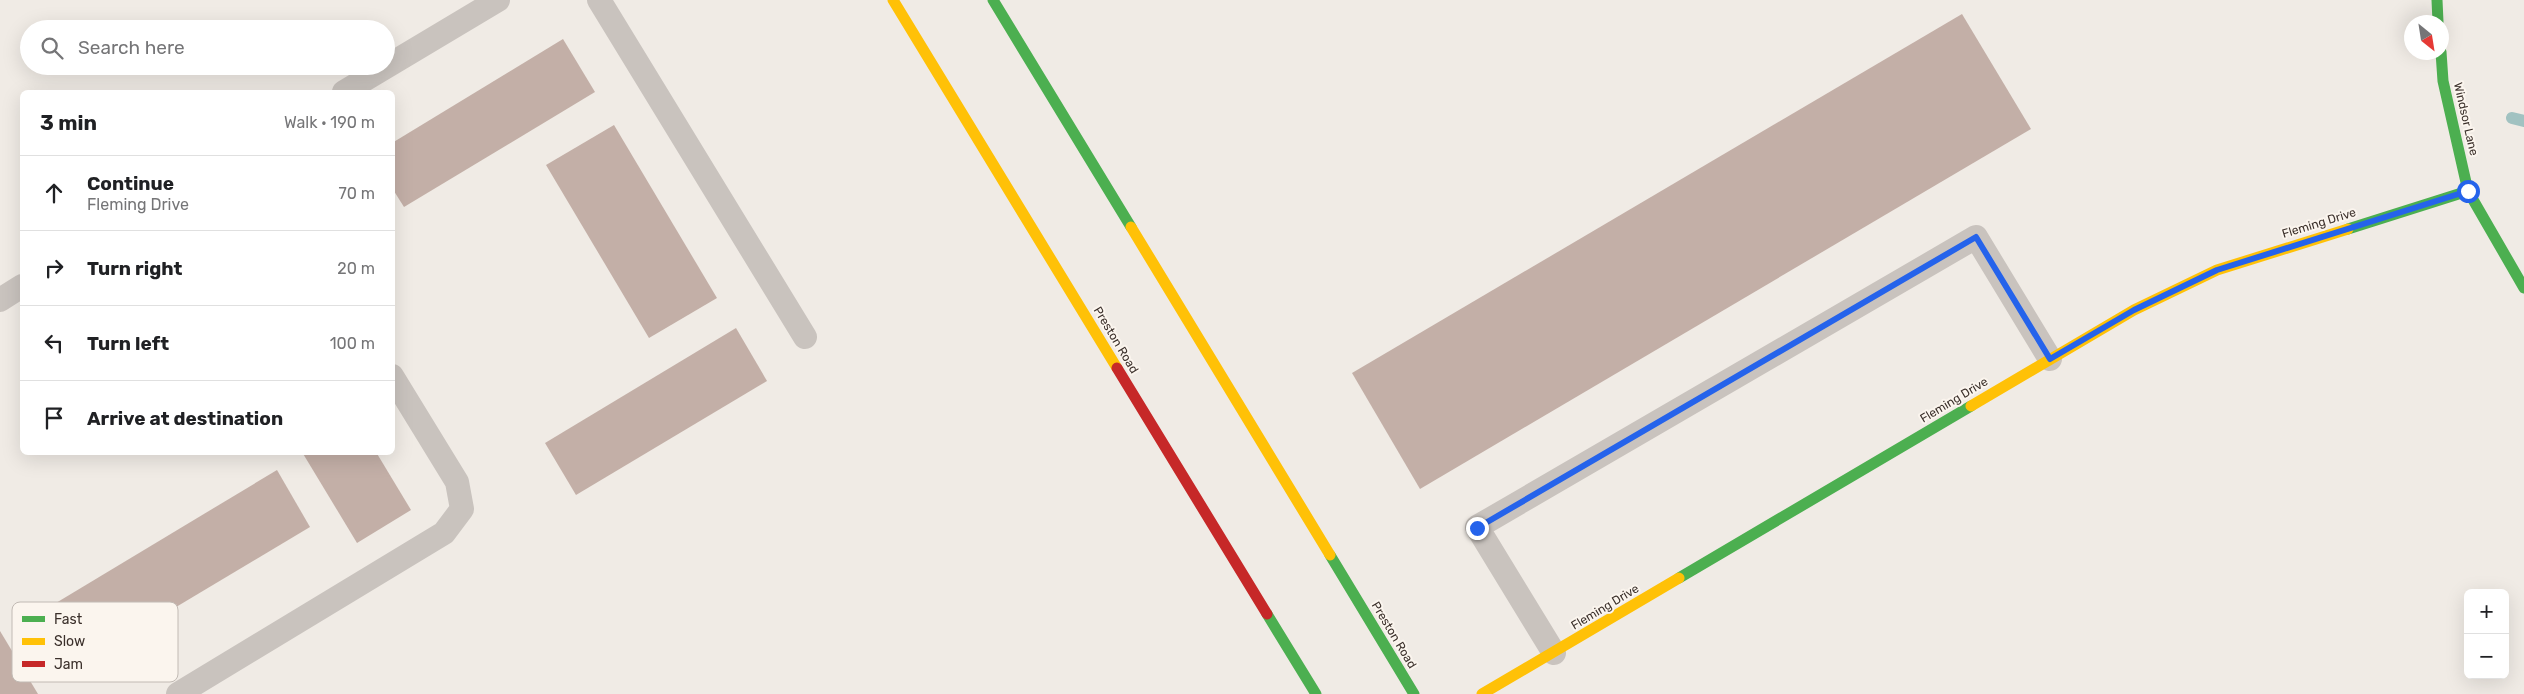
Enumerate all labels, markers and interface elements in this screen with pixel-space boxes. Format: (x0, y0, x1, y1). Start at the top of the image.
north arrow (2404, 15, 2449, 60)
search box (20, 20, 395, 75)
icon: search (38, 34, 66, 62)
text: Search here (78, 36, 185, 59)
street label: Windsor Lane (2451, 81, 2481, 157)
text: 3 min (40, 110, 97, 135)
text: Walk · 190 m (284, 113, 375, 132)
text: Continue (87, 172, 174, 195)
icon: ahead (40, 179, 68, 207)
route start (2457, 180, 2480, 203)
text: 70 m (338, 184, 375, 203)
text: Fleming Drive (87, 195, 189, 214)
street label: Fleming Drive (2280, 205, 2358, 241)
icon: right (40, 254, 68, 282)
text: Turn right (87, 257, 182, 280)
text: 20 m (337, 259, 375, 278)
street label: Preston Road (1091, 304, 1141, 376)
icon: left (40, 329, 68, 357)
text: Turn left (87, 332, 169, 355)
text: 100 m (330, 334, 375, 353)
street label: Fleming Drive (1918, 374, 1991, 426)
icon: arrive (40, 404, 68, 432)
text: Arrive at destination (87, 407, 283, 430)
route end (1466, 517, 1489, 540)
street label: Fleming Drive (1569, 581, 1642, 633)
map controls (2464, 589, 2509, 679)
button: + (2464, 589, 2509, 634)
street label: Preston Road (1369, 599, 1419, 671)
legend (12, 602, 178, 682)
text: Fast (54, 611, 83, 628)
text: Slow (54, 633, 85, 650)
button: − (2464, 634, 2509, 679)
text: Jam (54, 656, 83, 673)

